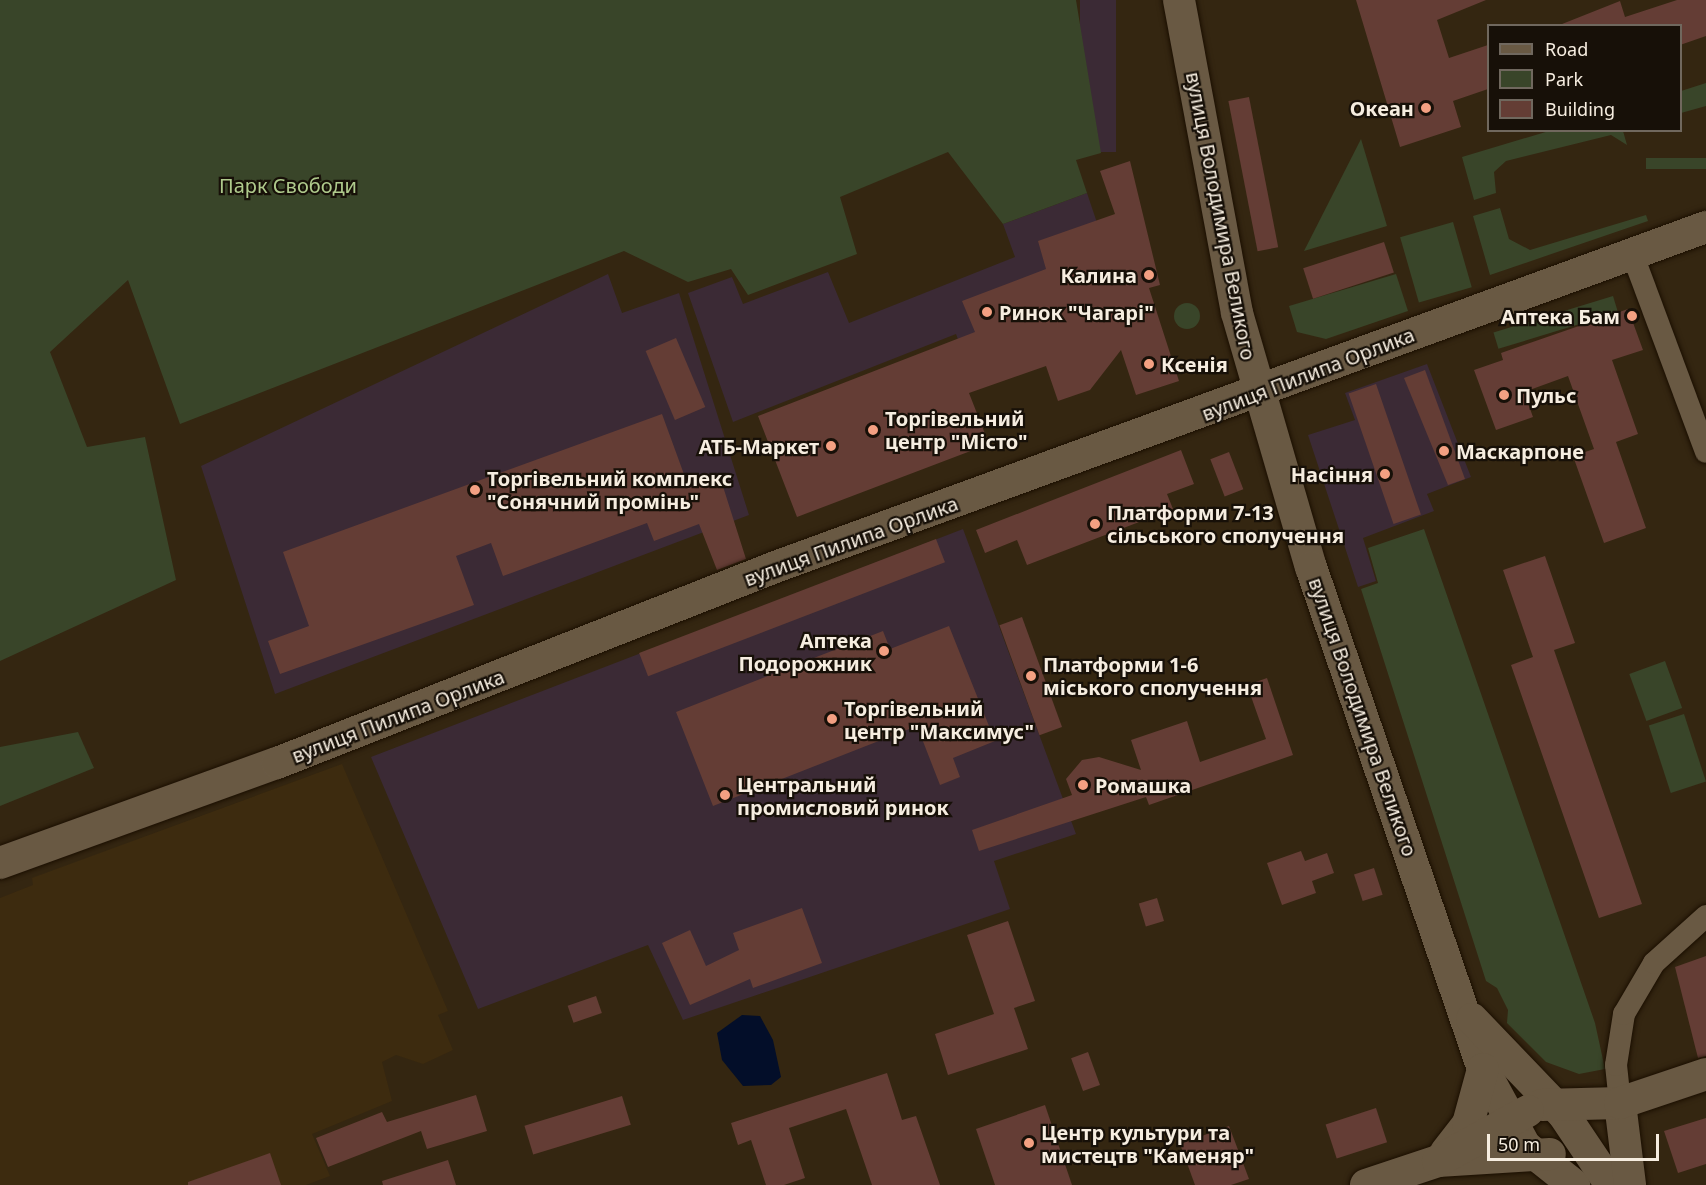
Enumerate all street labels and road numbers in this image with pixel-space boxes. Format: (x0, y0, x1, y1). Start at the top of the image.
street label: вулиця Володимира Великого (1181, 70, 1261, 362)
street label: вулиця Пилипа Орлика (1198, 322, 1418, 426)
street label: вулиця Пилипа Орлика (741, 491, 961, 591)
street label: вулиця Володимира Великого (1304, 574, 1422, 860)
street label: вулиця Пилипа Орлика (288, 664, 508, 768)

